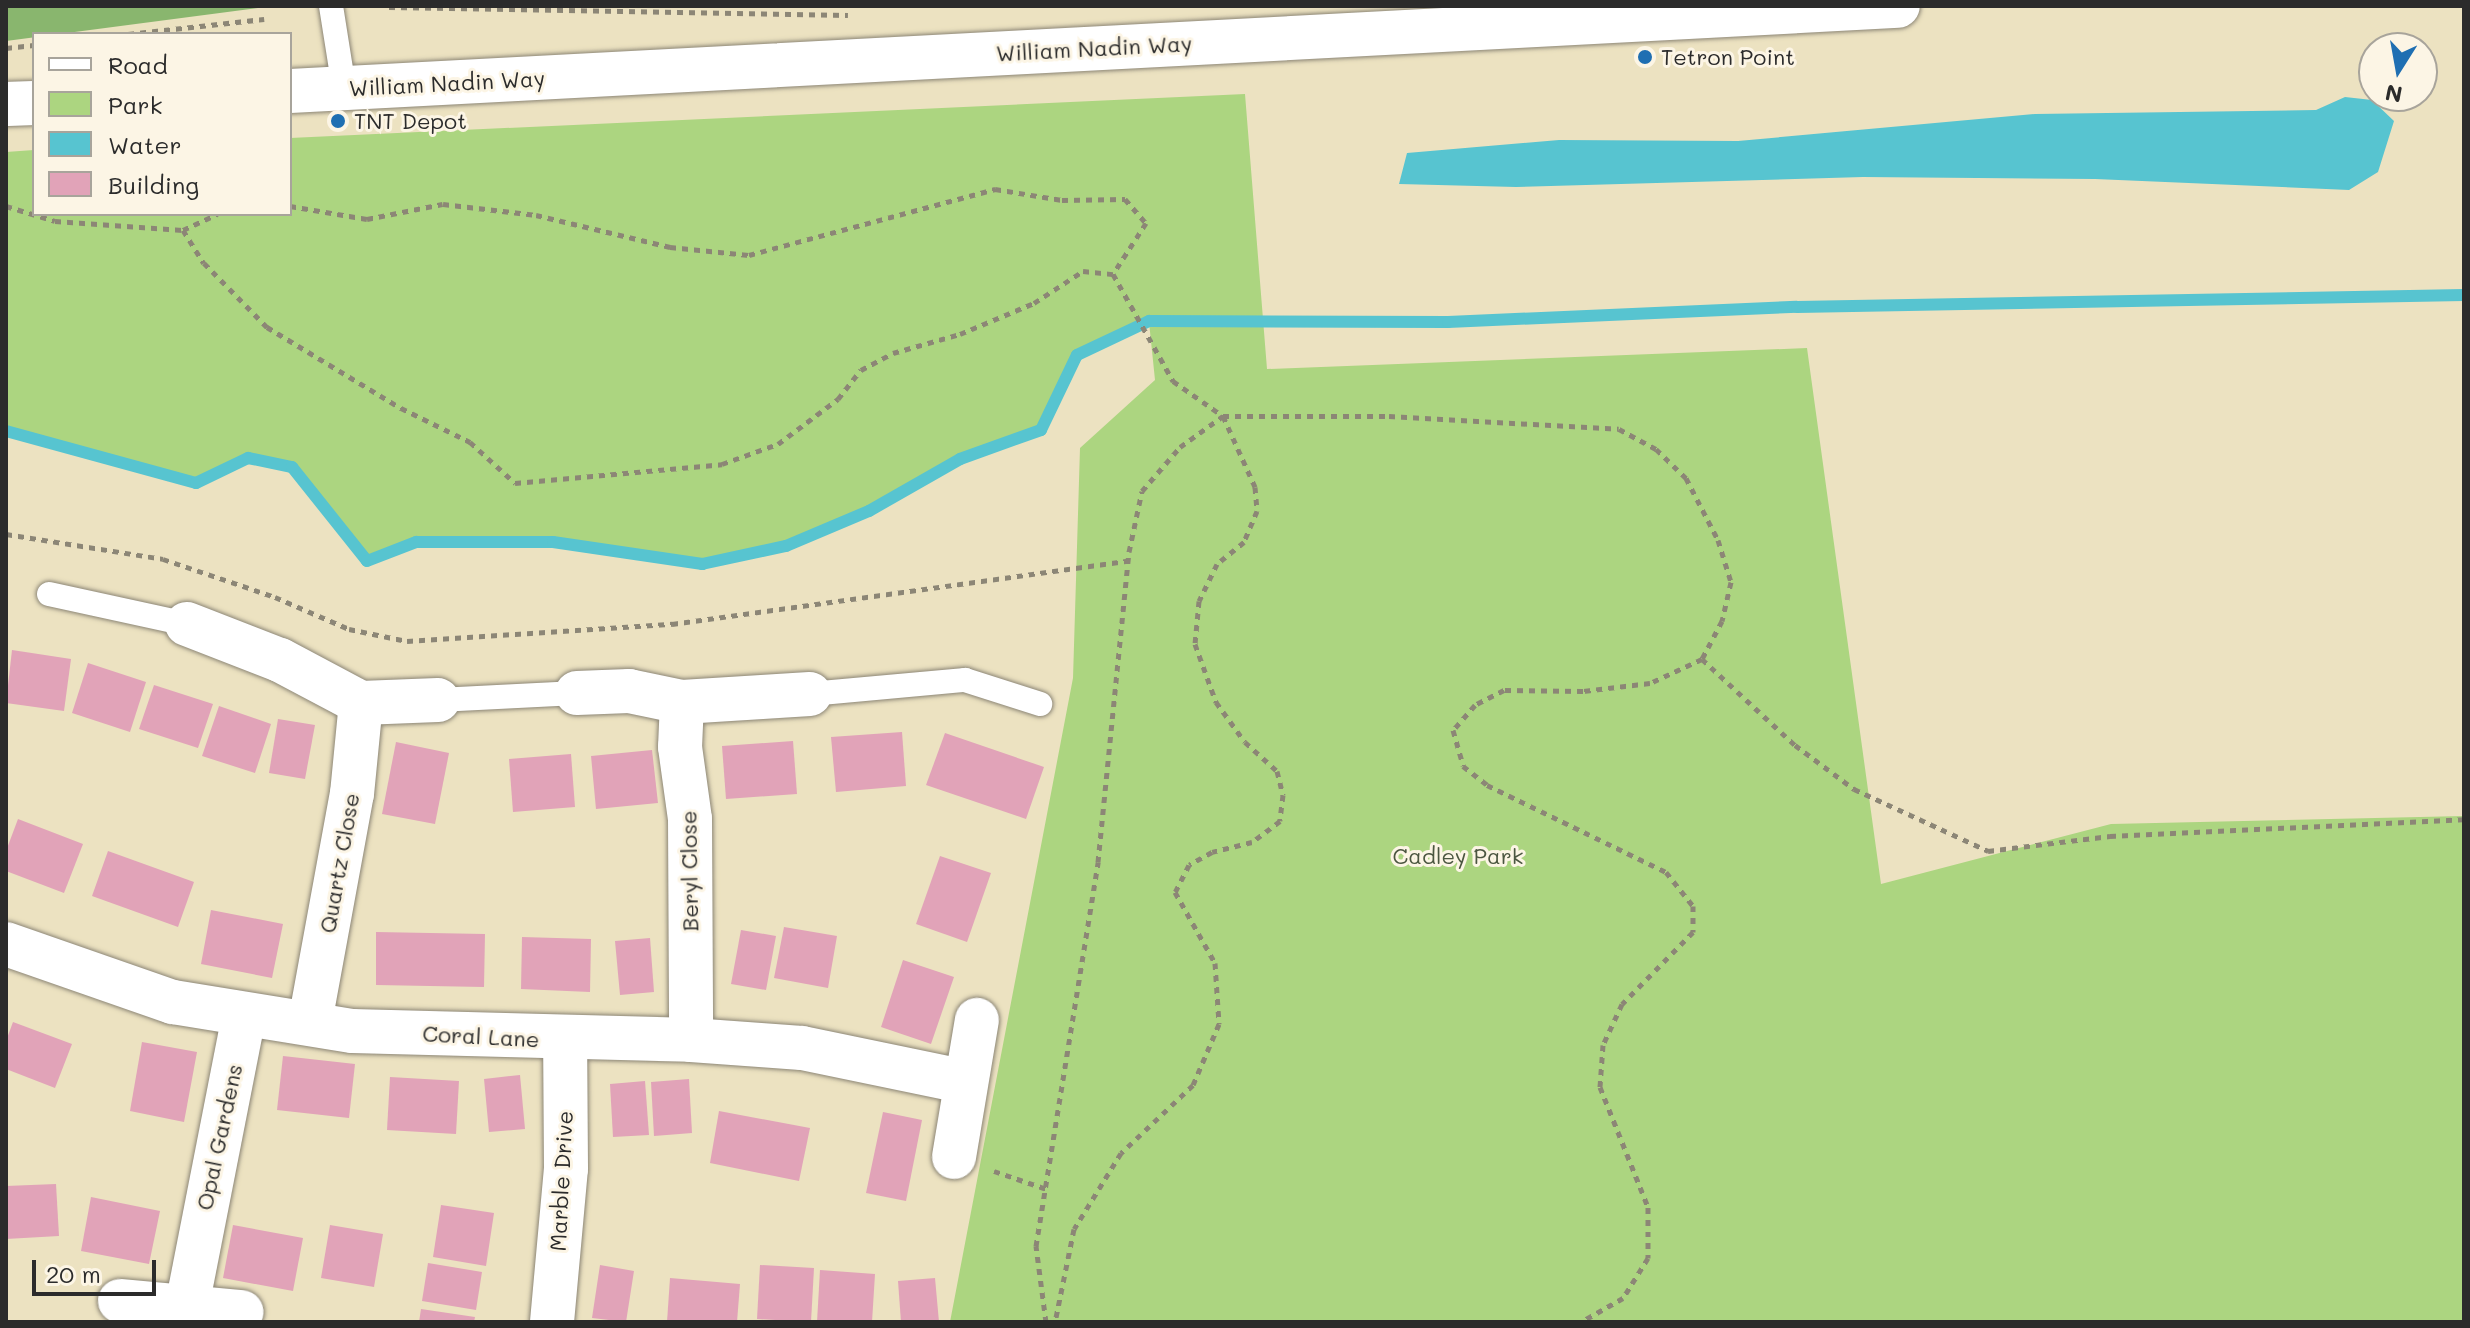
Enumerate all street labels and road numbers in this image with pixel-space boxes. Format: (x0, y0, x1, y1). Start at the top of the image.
street label: William Nadin Way (995, 30, 1193, 66)
street label: William Nadin Way (348, 65, 546, 101)
street label: Quartz Close (314, 791, 364, 935)
street label: Beryl Close (675, 810, 703, 932)
street label: Coral Lane (422, 1020, 540, 1052)
street label: Opal Gardens (191, 1061, 247, 1213)
street label: Marble Drive (544, 1110, 578, 1252)

